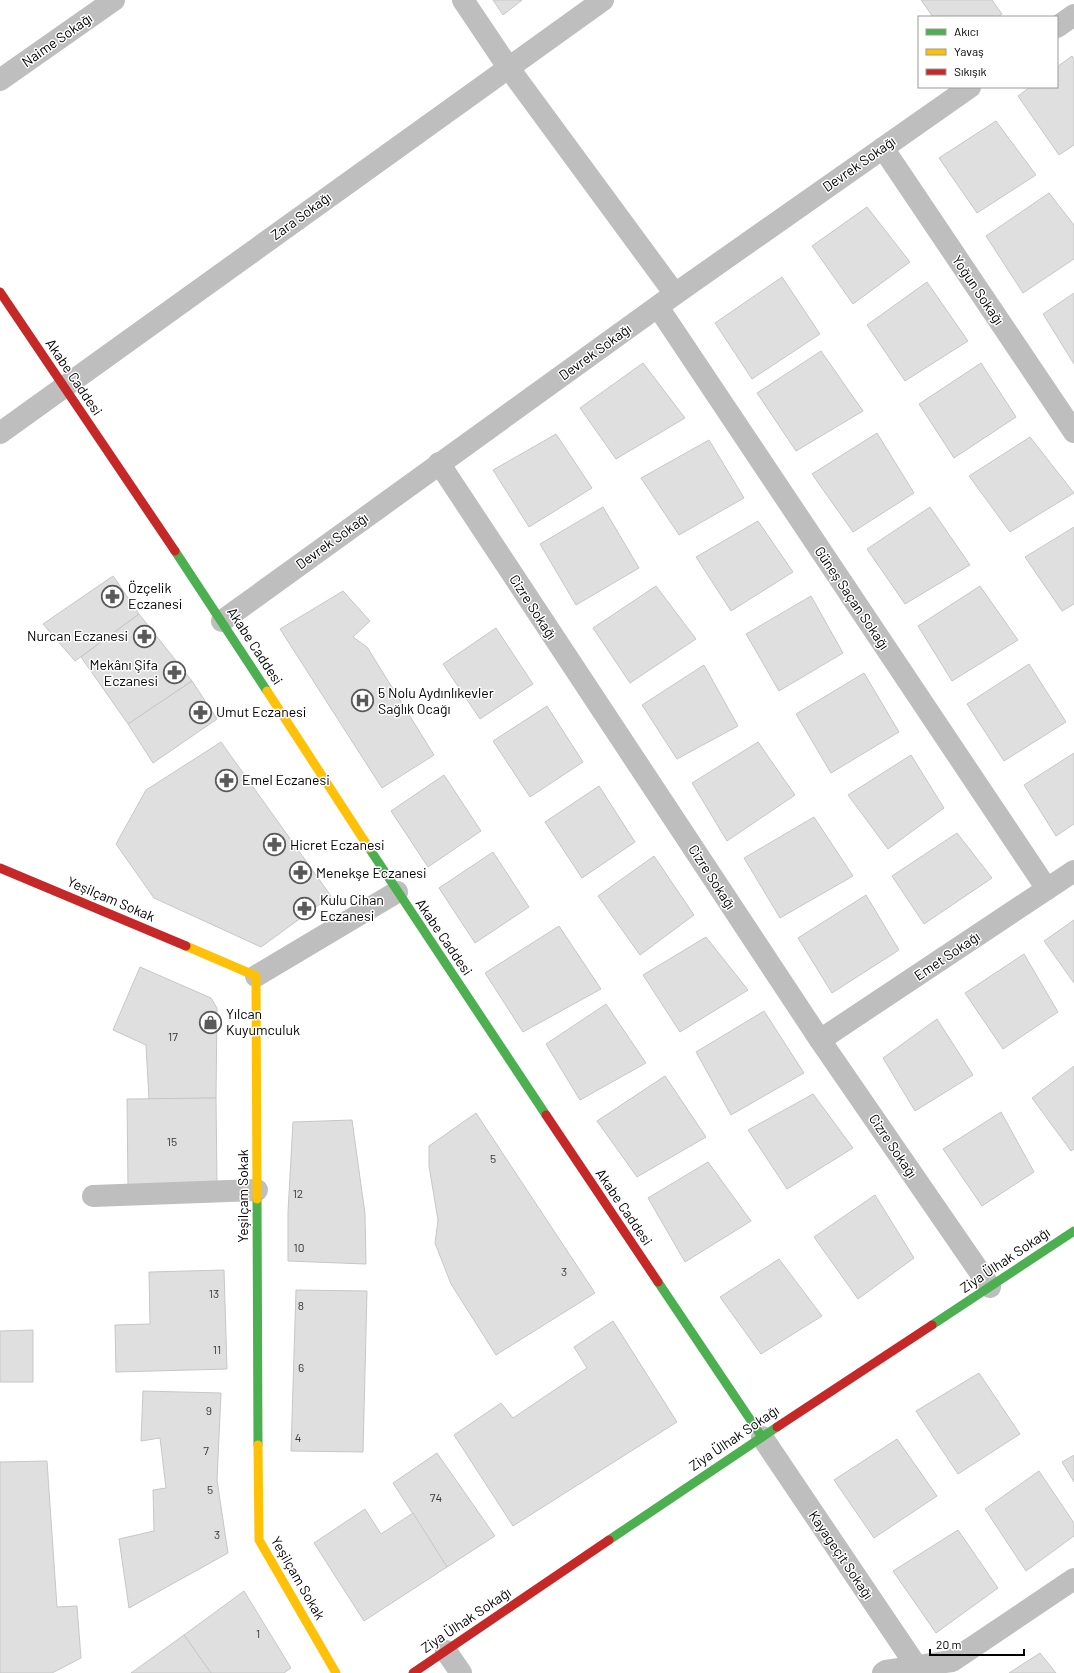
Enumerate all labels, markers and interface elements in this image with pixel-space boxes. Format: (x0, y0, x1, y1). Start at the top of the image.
street label: Naime Sokağı (18, 9, 95, 70)
legend (918, 16, 1058, 88)
text: Akıcı (954, 24, 979, 38)
text: Yavaş (954, 44, 984, 58)
text: Sıkışık (954, 64, 986, 78)
street label: Devrek Sokağı (819, 132, 898, 195)
street label: Zara Sokağı (267, 188, 334, 243)
street label: Yoğun Sokağı (949, 252, 1008, 328)
street label: Devrek Sokağı (555, 320, 634, 384)
street label: Akabe Caddesi (43, 335, 106, 418)
street label: Devrek Sokağı (292, 509, 371, 573)
street label: Güneş Saçan Sokağı (812, 543, 893, 653)
street label: Cizre Sokağı (506, 571, 561, 642)
place label: Özçelik Eczanesi (128, 579, 182, 612)
pharmacy icon: Özçelik Eczanesi (99, 583, 125, 609)
street label: Akabe Caddesi (224, 604, 287, 688)
pharmacy icon: Nurcan Eczanesi (131, 623, 157, 649)
place label: Nurcan Eczanesi (27, 627, 128, 644)
place label: Mekânı Şifa Eczanesi (90, 656, 158, 689)
pharmacy icon: Mekânı Şifa Eczanesi (161, 660, 187, 686)
place label: 5 Nolu Aydınlıkevler Sağlık Ocağı (378, 684, 494, 717)
hospital icon: 5 Nolu Aydınlıkevler Sağlık Ocağı (350, 688, 376, 714)
pharmacy icon: Umut Eczanesi (188, 699, 214, 725)
place label: Umut Eczanesi (216, 703, 306, 720)
pharmacy icon: Emel Eczanesi (213, 767, 239, 793)
place label: Emel Eczanesi (242, 771, 330, 788)
pharmacy icon: Hicret Eczanesi (262, 832, 288, 858)
place label: Hicret Eczanesi (290, 836, 385, 853)
street label: Cizre Sokağı (685, 841, 740, 912)
pharmacy icon: Menekşe Eczanesi (287, 860, 313, 886)
place label: Menekşe Eczanesi (316, 864, 427, 881)
street label: Yeşilçam Sokak (65, 872, 158, 925)
place label: Kulu Cihan Eczanesi (320, 891, 384, 924)
pharmacy icon: Kulu Cihan Eczanesi (292, 895, 318, 921)
street label: Akabe Caddesi (413, 895, 476, 978)
street label: Emet Sokağı (911, 927, 983, 984)
place label: Yılcan Kuyumculuk (226, 1005, 300, 1038)
shop icon: Yılcan Kuyumculuk (198, 1009, 224, 1035)
house number: 17 (168, 1029, 178, 1043)
street label: Cizre Sokağı (866, 1110, 921, 1181)
house number: 15 (167, 1134, 177, 1148)
street label: Yeşilçam Sokak (234, 1149, 251, 1243)
house number: 5 (490, 1151, 496, 1165)
street label: Akabe Caddesi (593, 1165, 656, 1248)
house number: 12 (293, 1186, 303, 1200)
street label: Ziya Ülhak Sokağı (957, 1223, 1053, 1296)
house number: 10 (294, 1240, 304, 1254)
house number: 3 (561, 1264, 567, 1278)
house number: 13 (209, 1286, 219, 1300)
house number: 8 (298, 1298, 304, 1312)
house number: 11 (213, 1342, 221, 1356)
house number: 6 (298, 1360, 304, 1374)
street label: Ziya Ülhak Sokağı (686, 1401, 782, 1474)
house number: 9 (206, 1403, 212, 1417)
house number: 4 (295, 1430, 301, 1444)
house number: 7 (203, 1443, 209, 1457)
house number: 5 (207, 1482, 213, 1496)
house number: 74 (430, 1490, 442, 1504)
street label: Kayageçit Sokağı (806, 1507, 877, 1602)
house number: 3 (214, 1527, 220, 1541)
street label: Yeşilçam Sokak (268, 1533, 329, 1623)
street label: Ziya Ülhak Sokağı (418, 1583, 514, 1656)
house number: 1 (256, 1626, 260, 1640)
scale bar (930, 1631, 1024, 1657)
text: 20 m (936, 1637, 962, 1651)

